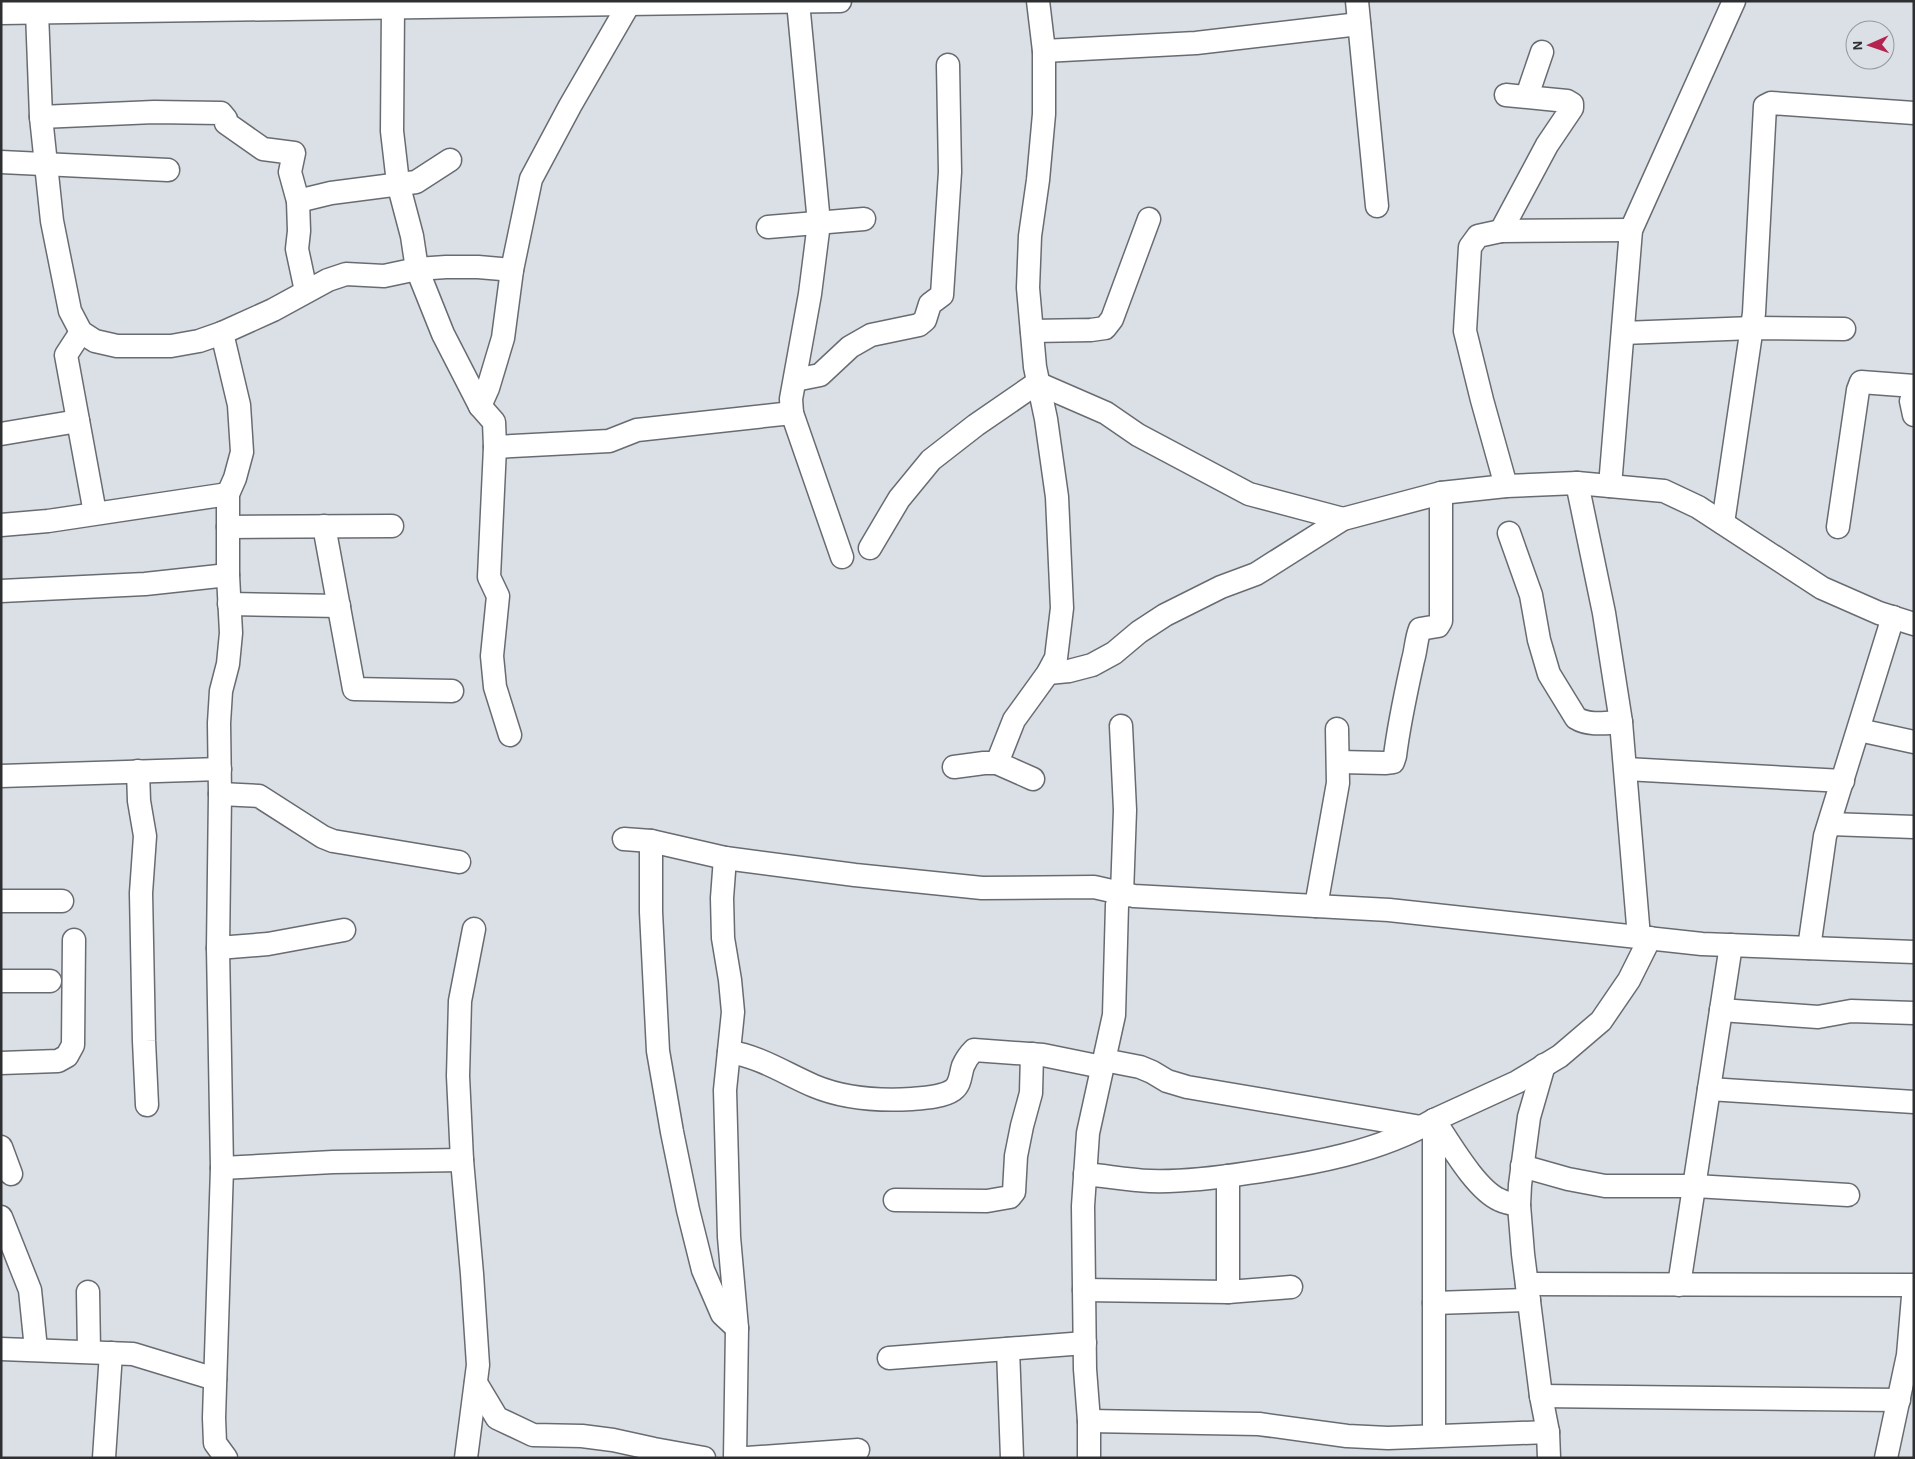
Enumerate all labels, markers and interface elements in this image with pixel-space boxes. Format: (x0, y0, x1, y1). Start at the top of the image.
north arrow (1845, 20, 1895, 70)
text: N (1851, 40, 1865, 51)

